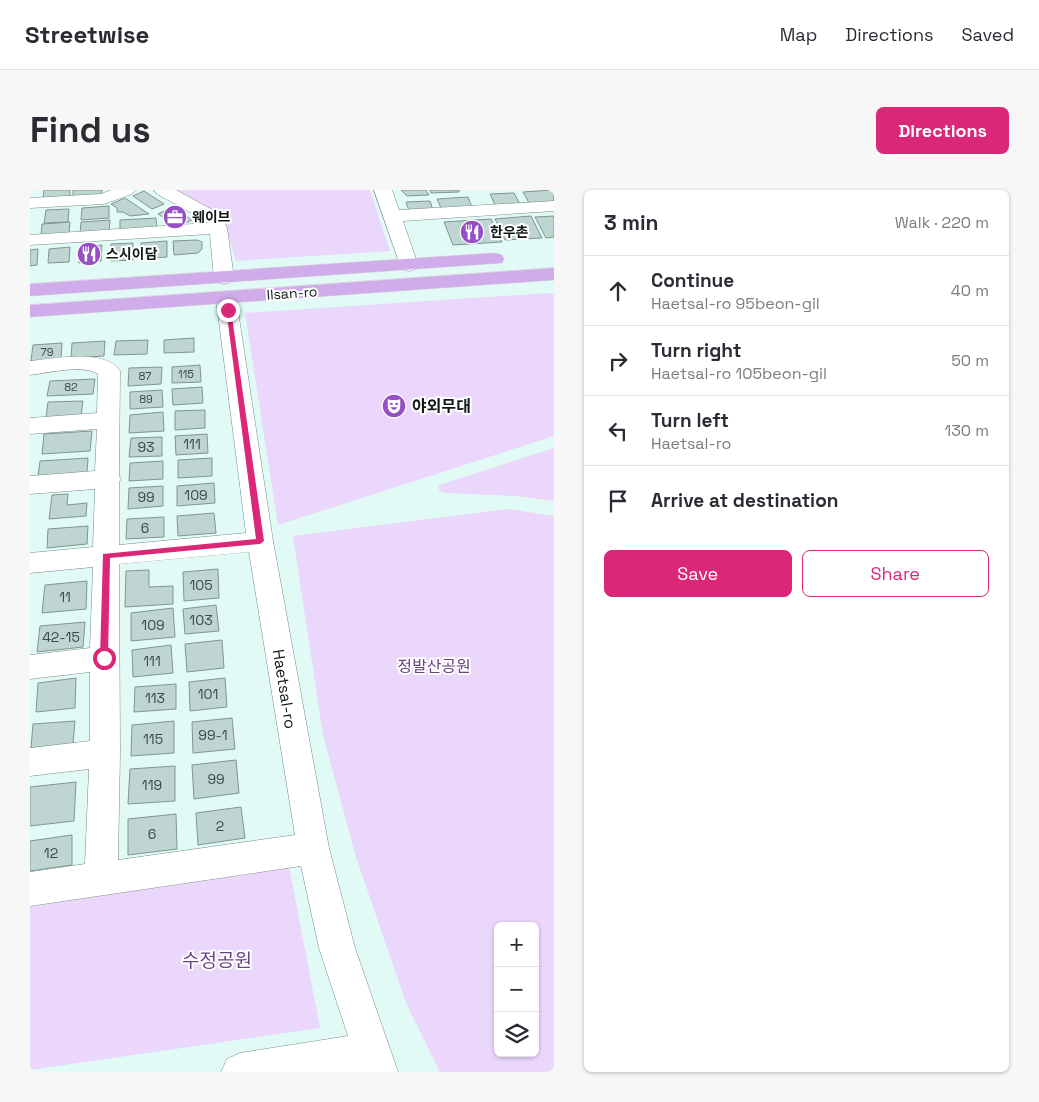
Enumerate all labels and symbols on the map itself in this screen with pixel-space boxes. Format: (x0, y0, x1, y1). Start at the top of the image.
office icon: 웨이브 (162, 204, 188, 230)
place label: 웨이브 (192, 208, 231, 226)
restaurant icon: 한우촌 (459, 219, 485, 245)
place label: 한우촌 (490, 223, 529, 241)
restaurant icon: 스시이담 (76, 241, 102, 267)
place label: 스시이담 (106, 245, 158, 263)
street label: Ilsan-ro (266, 282, 318, 304)
route end (217, 299, 240, 322)
house number: 79 (41, 345, 54, 359)
house number: 115 (178, 367, 194, 381)
house number: 87 (139, 369, 151, 383)
house number: 82 (64, 380, 78, 394)
house number: 89 (139, 392, 153, 406)
theatre icon: 야외무대 (381, 393, 407, 419)
place label: 야외무대 (412, 396, 471, 417)
house number: 111 (183, 435, 201, 453)
house number: 93 (137, 438, 155, 456)
house number: 109 (184, 486, 208, 504)
house number: 99 (137, 488, 155, 506)
house number: 6 (141, 519, 149, 537)
house number: 105 (189, 576, 213, 594)
house number: 11 (59, 588, 71, 606)
house number: 103 (189, 611, 213, 629)
house number: 109 (141, 616, 165, 634)
house number: 42-15 (42, 628, 80, 646)
route start (93, 647, 116, 670)
street label: Haetsal-ro (268, 648, 301, 730)
house number: 111 (143, 652, 161, 670)
park label: 정발산공원 (397, 656, 471, 677)
house number: 101 (198, 685, 218, 703)
house number: 113 (145, 689, 165, 707)
house number: 99-1 (198, 726, 228, 744)
house number: 115 (143, 730, 163, 748)
house number: 99 (207, 770, 225, 788)
house number: 119 (142, 776, 162, 794)
house number: 2 (216, 817, 224, 835)
house number: 6 (148, 825, 156, 843)
house number: 12 (44, 844, 58, 862)
park label: 수정공원 (182, 948, 252, 973)

